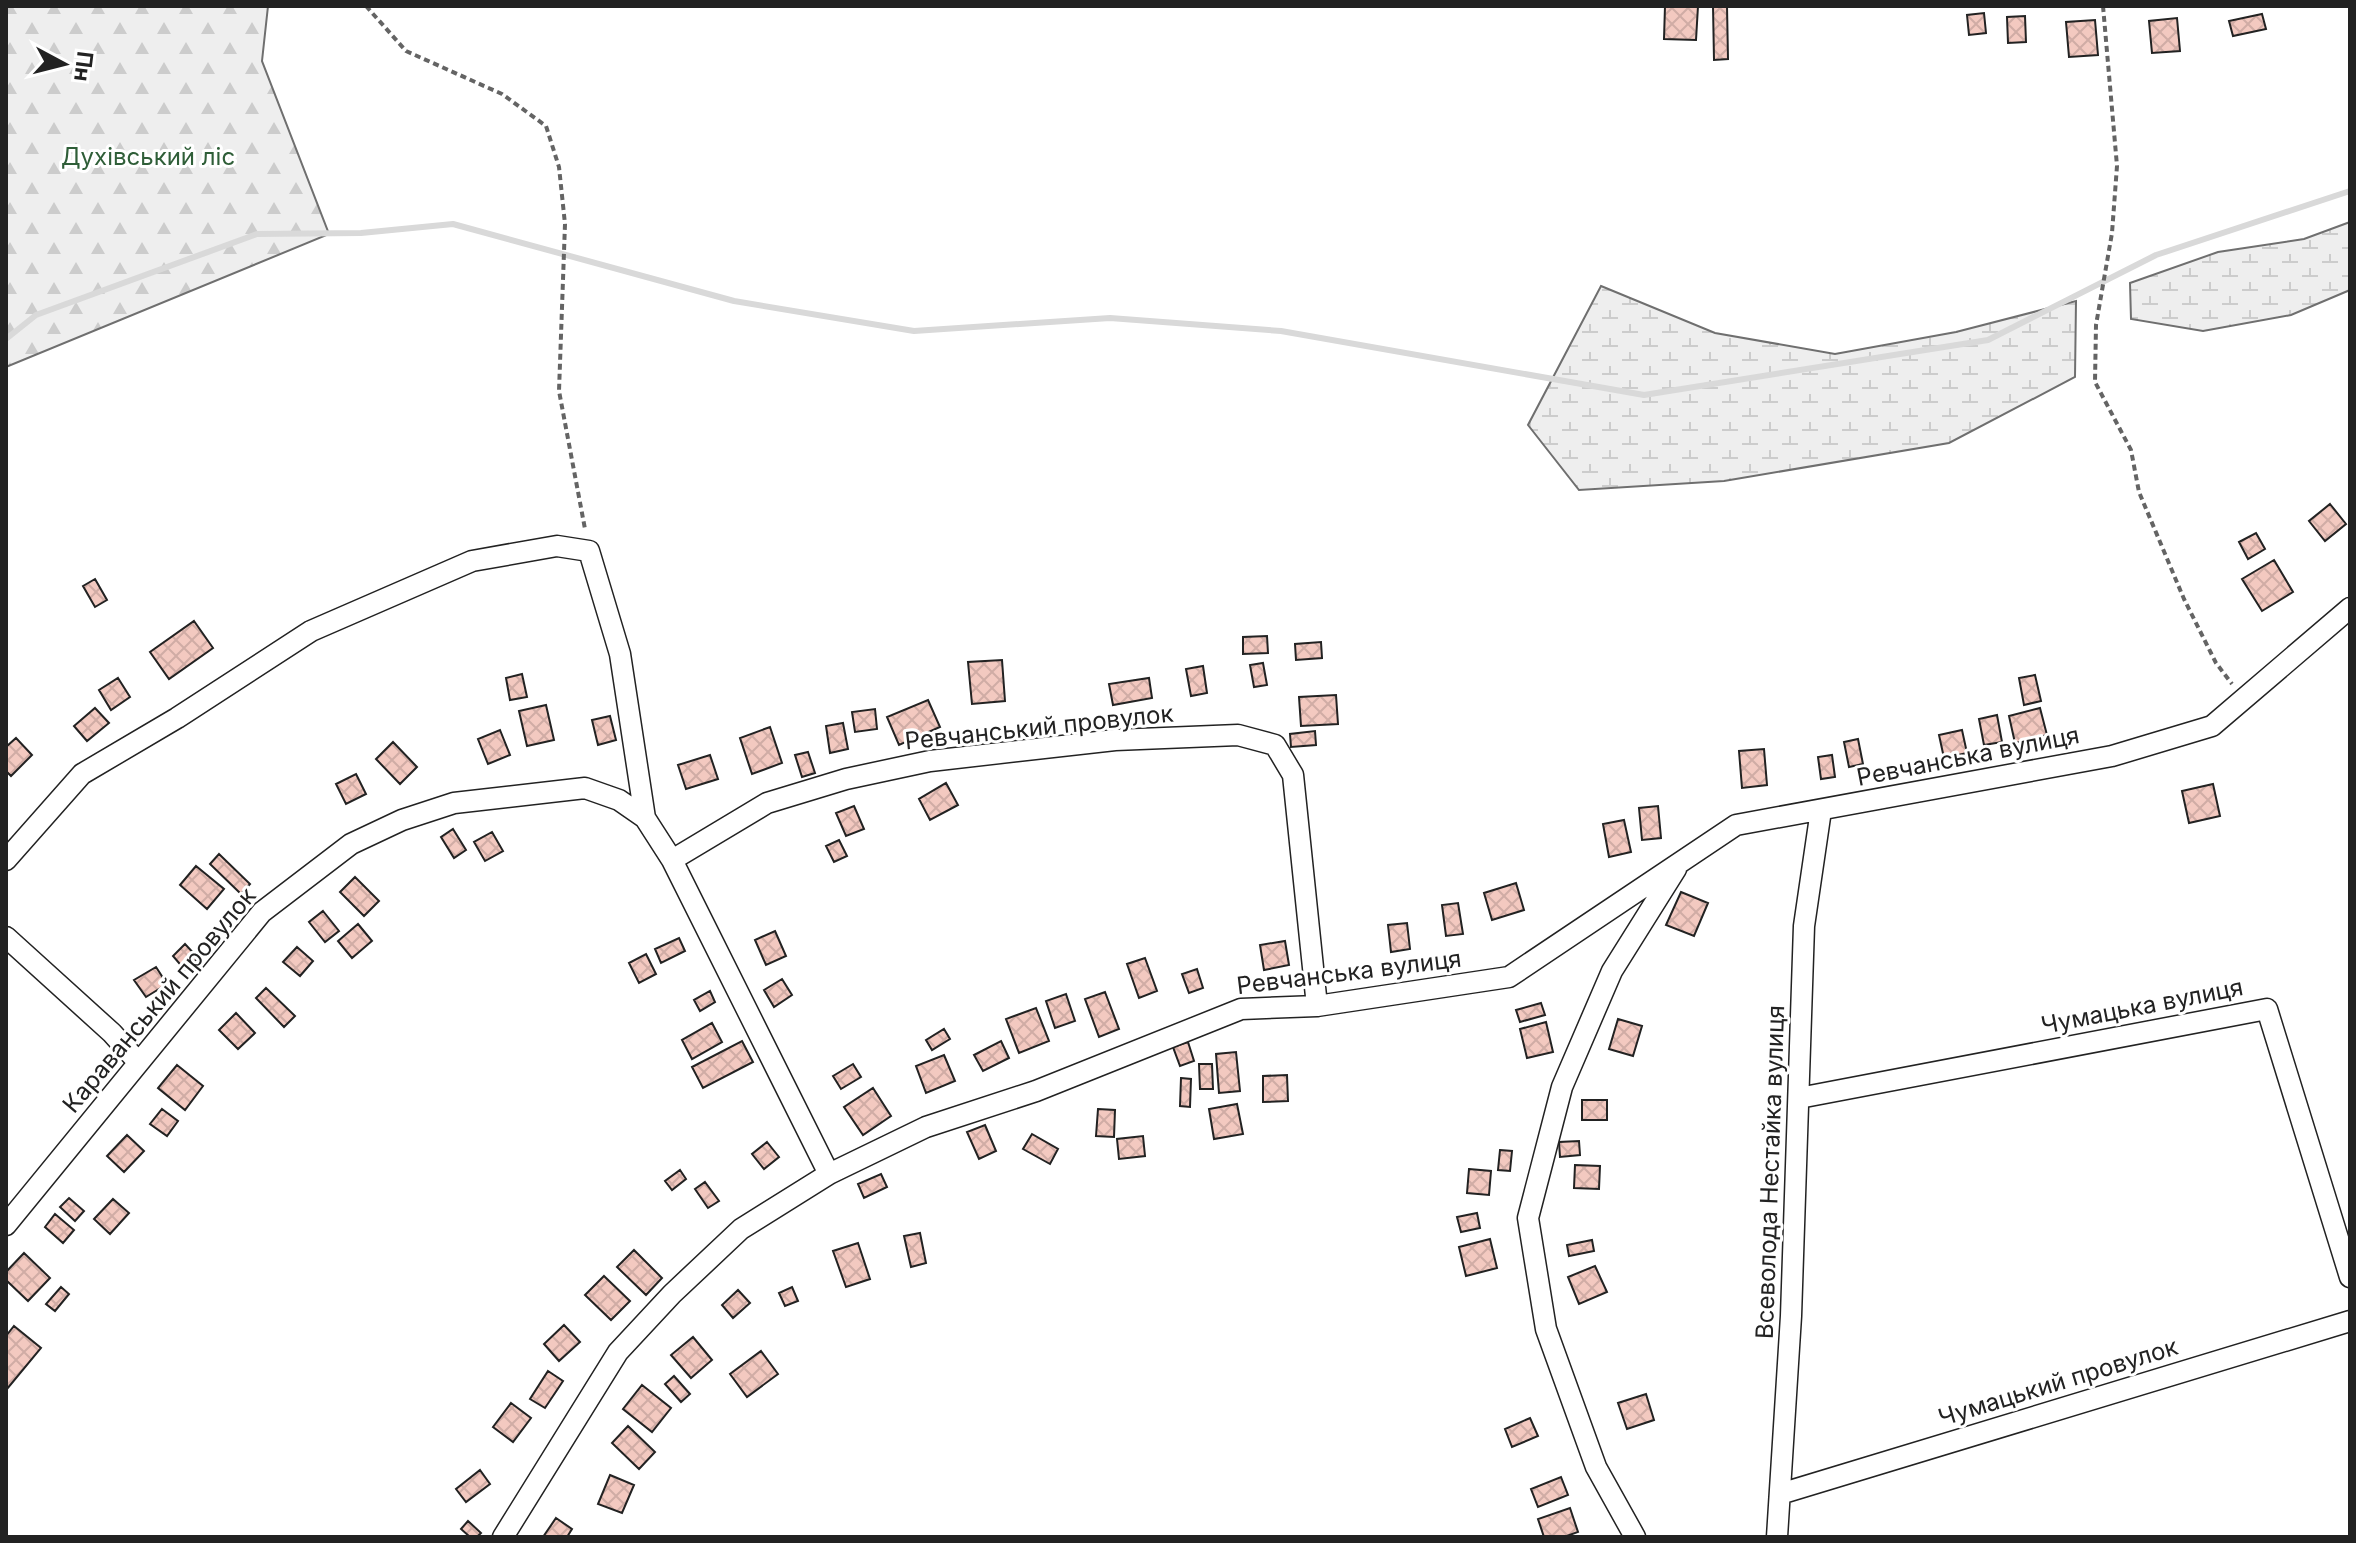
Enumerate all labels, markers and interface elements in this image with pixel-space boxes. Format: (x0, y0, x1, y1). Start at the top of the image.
north arrow (24, 24, 104, 104)
text: Пн (69, 50, 99, 83)
park label: Духівський ліс (61, 142, 235, 171)
street label: Ревчанський провулок (903, 698, 1175, 756)
street label: Ревчанська вулиця (1854, 720, 2082, 792)
street label: Караванський провулок (56, 882, 262, 1118)
street label: Ревчанська вулиця (1235, 944, 1463, 1000)
street label: Чумацька вулиця (2039, 972, 2245, 1040)
street label: Всеволода Нестайка вулиця (1750, 1005, 1790, 1339)
street label: Чумацький провулок (1935, 1332, 2181, 1432)

